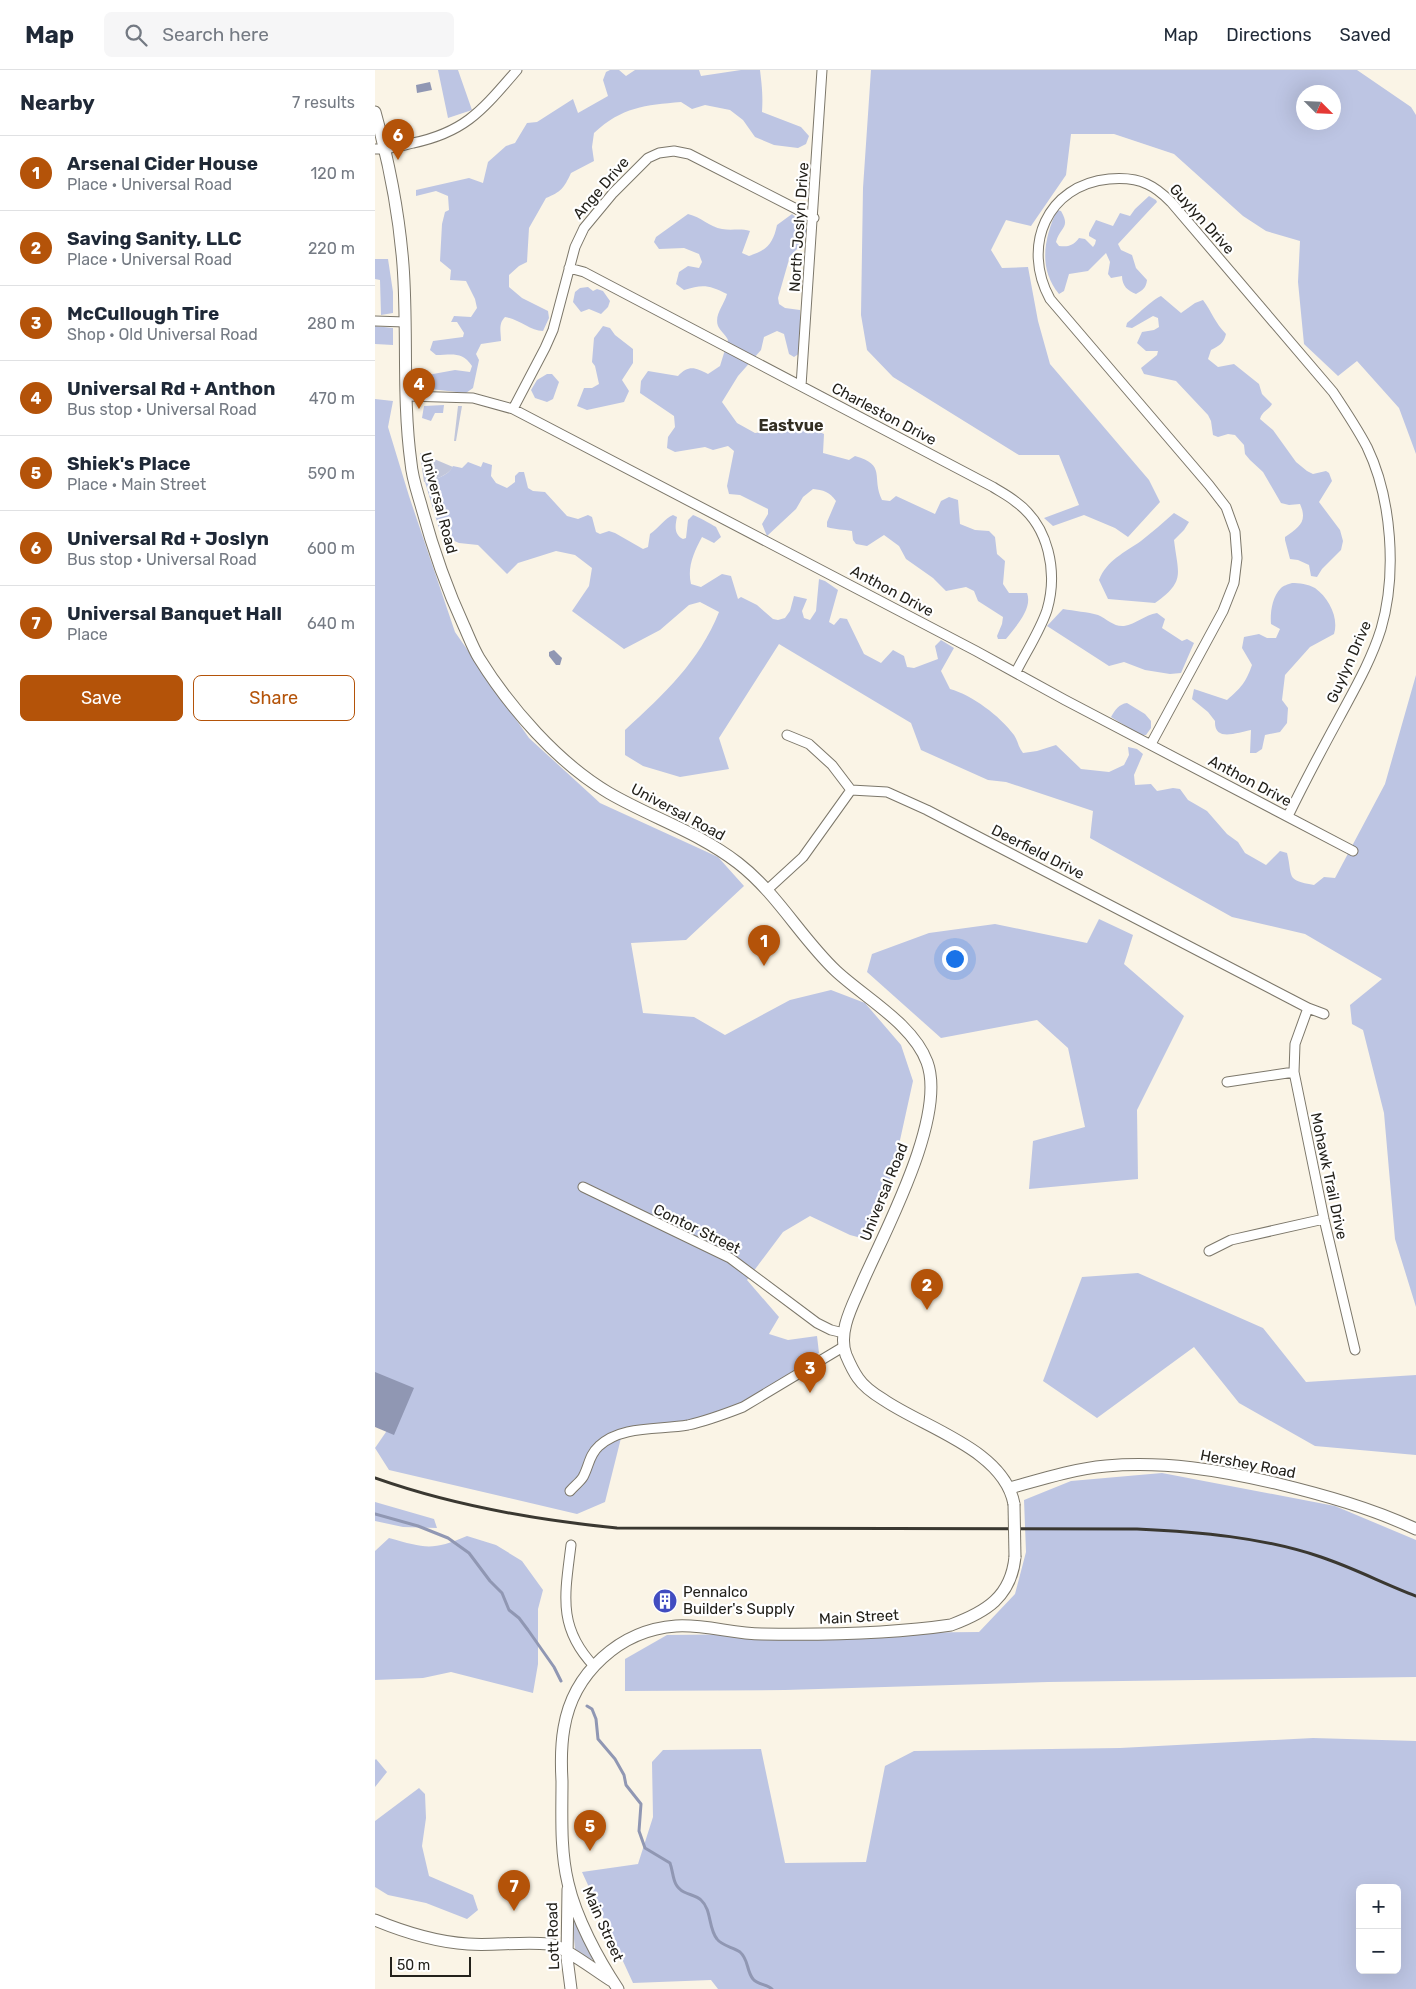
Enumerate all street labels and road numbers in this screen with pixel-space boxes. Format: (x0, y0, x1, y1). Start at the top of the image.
street label: Ange Drive (569, 153, 633, 223)
street label: North Joslyn Drive (785, 162, 813, 292)
street label: Guylyn Drive (1166, 180, 1238, 258)
street label: Charleston Drive (829, 379, 939, 449)
street label: Universal Road (417, 450, 461, 556)
street label: Anthon Drive (847, 562, 937, 620)
street label: Guylyn Drive (1323, 618, 1375, 706)
street label: Anthon Drive (1205, 752, 1295, 810)
street label: Universal Road (628, 780, 728, 844)
street label: Deerfield Drive (989, 821, 1087, 883)
street label: Mohawk Trail Drive (1307, 1111, 1351, 1241)
street label: Universal Road (856, 1140, 912, 1244)
street label: Contor Street (651, 1200, 744, 1258)
street label: Hershey Road (1199, 1446, 1297, 1482)
street label: Main Street (819, 1606, 900, 1628)
street label: Main Street (579, 1884, 628, 1964)
street label: Lott Road (543, 1902, 563, 1970)

